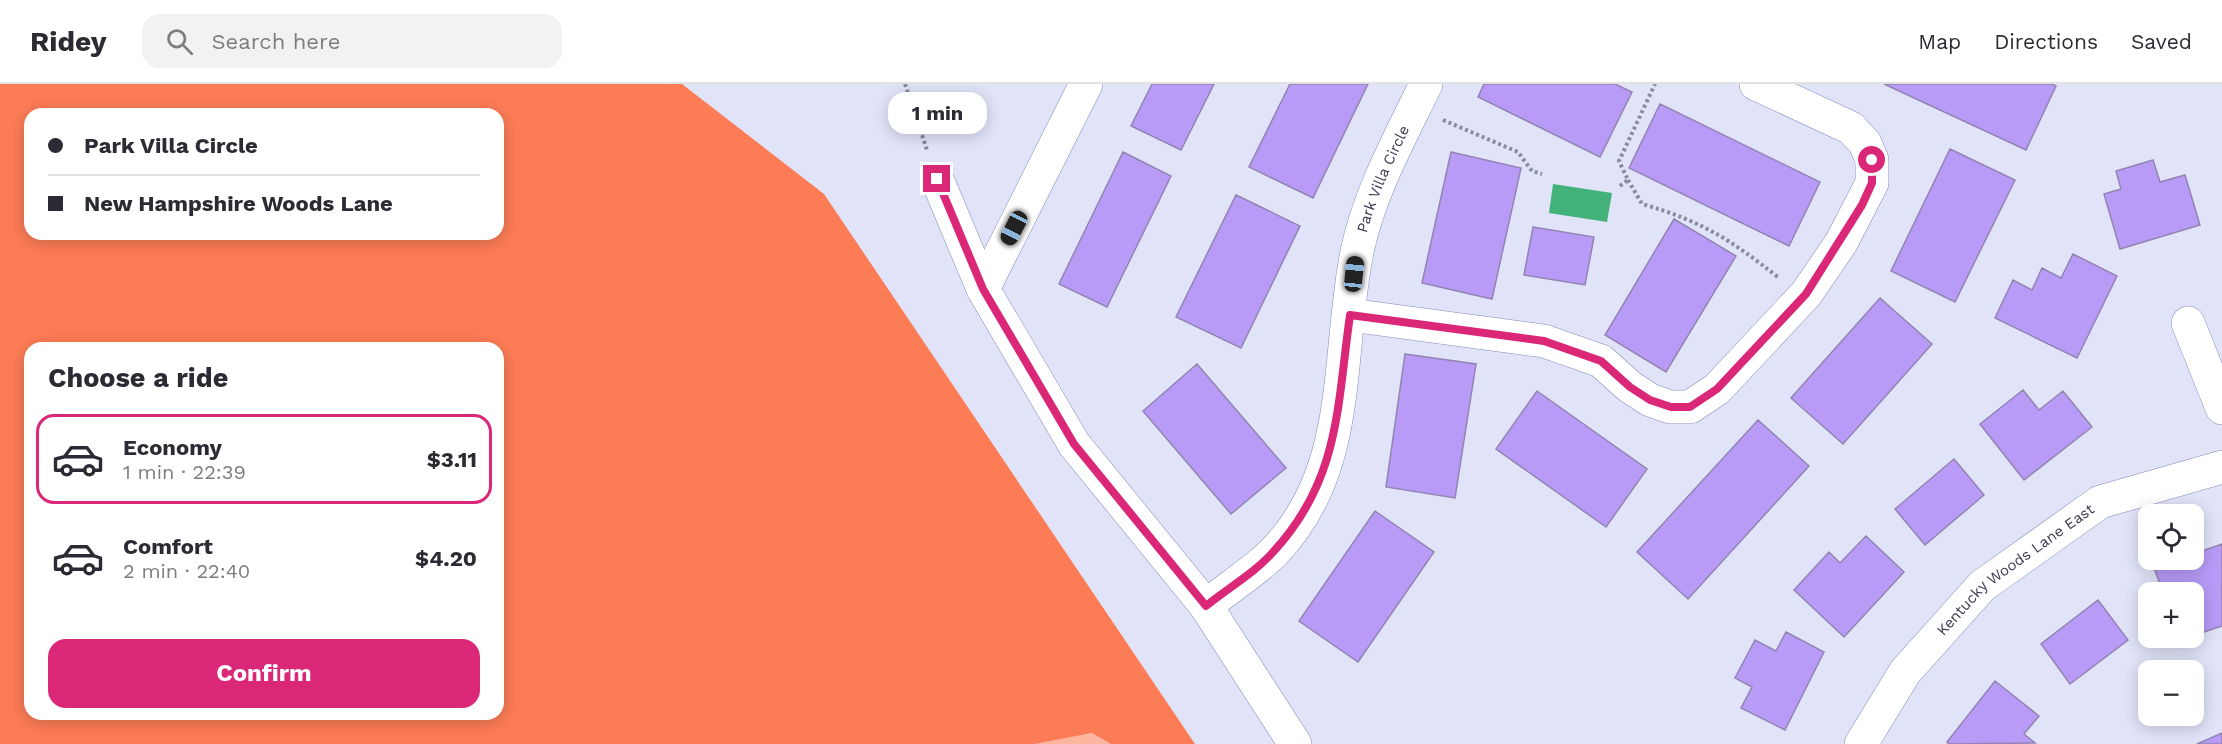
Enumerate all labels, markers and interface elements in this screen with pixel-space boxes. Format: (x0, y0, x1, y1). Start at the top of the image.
search box (142, 14, 562, 68)
text: Ridey (30, 25, 106, 58)
icon: search (163, 25, 196, 58)
text: Search here (211, 29, 340, 54)
text: Map (1918, 29, 1961, 54)
text: Directions (1994, 29, 2098, 54)
text: Saved (2131, 29, 2192, 54)
callout: 1 min (888, 92, 986, 134)
text: 1 min (912, 101, 963, 125)
street label: Park Villa Circle (1353, 122, 1413, 235)
text: Park Villa Circle (84, 133, 258, 158)
route start (1858, 146, 1885, 173)
route end (923, 165, 950, 192)
text: New Hampshire Woods Lane (84, 191, 393, 216)
car (998, 208, 1030, 248)
car (1343, 255, 1365, 293)
text: Choose a ride (48, 362, 228, 394)
icon: car (51, 432, 105, 486)
text: Economy (123, 435, 222, 460)
text: $3.11 (427, 447, 477, 472)
text: 1 min · 22:39 (123, 460, 246, 484)
street label: Kentucky Woods Lane East (1933, 500, 2098, 639)
map controls (2138, 504, 2204, 726)
button: locate (2138, 504, 2204, 570)
icon: car (51, 531, 105, 585)
text: Comfort (123, 534, 213, 559)
text: $4.20 (415, 546, 477, 571)
text: 2 min · 22:40 (123, 559, 250, 583)
button: + (2138, 582, 2204, 648)
button: Confirm (48, 639, 480, 708)
button: − (2138, 660, 2204, 726)

